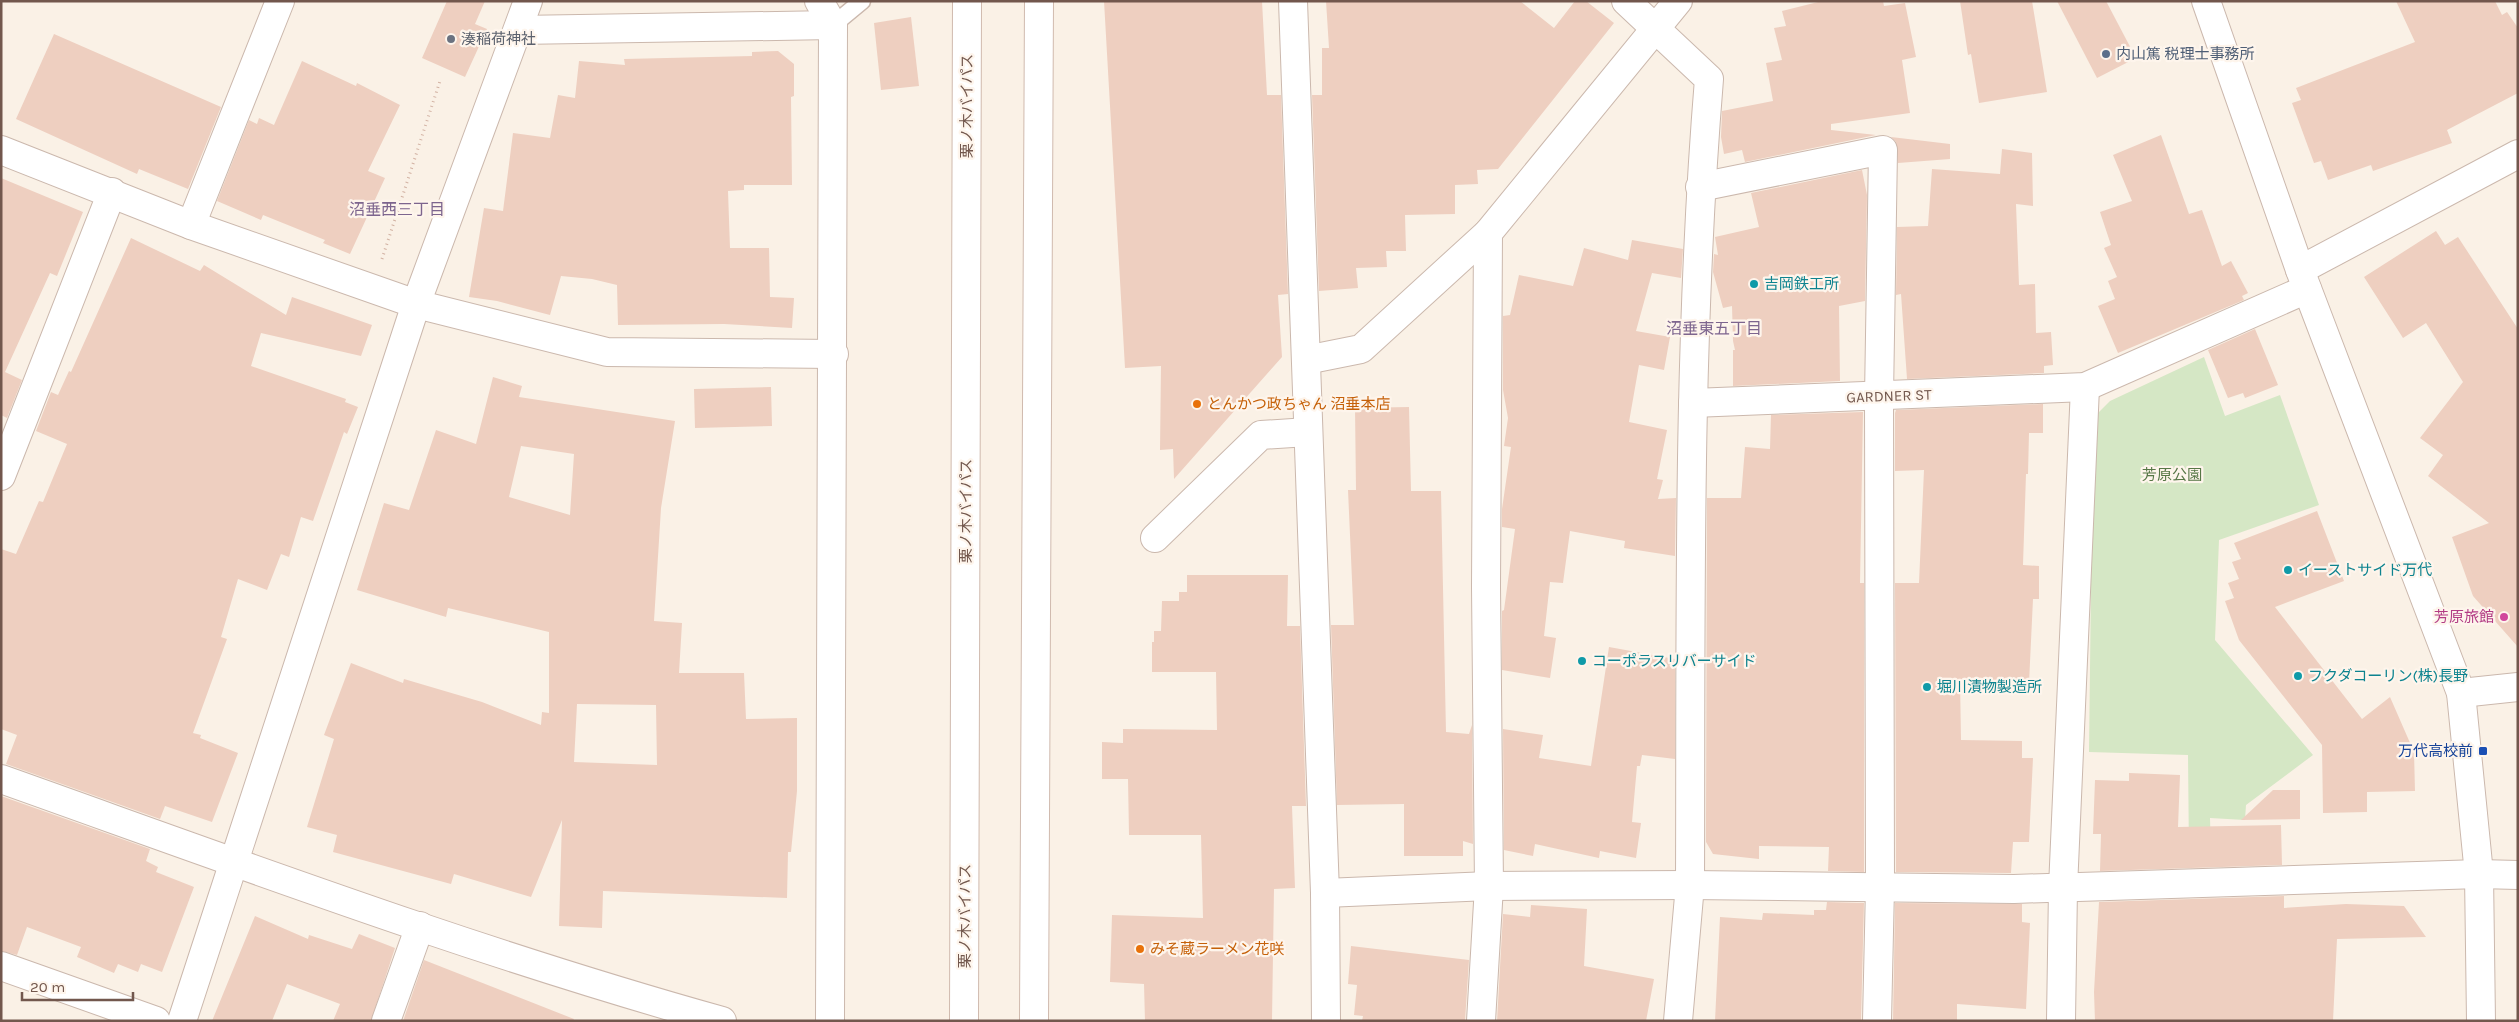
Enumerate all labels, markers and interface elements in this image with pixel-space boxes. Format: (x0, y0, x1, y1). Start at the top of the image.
place label: 湊稲荷神社 (461, 30, 536, 48)
marker: 湊稲荷神社 (445, 33, 457, 45)
place label: 内山篤 税理士事務所 (2116, 45, 2255, 63)
marker: 内山篤 税理士事務所 (2100, 48, 2112, 60)
street label: 栗ノ木バイパス (958, 54, 976, 158)
district label: 沼垂西三丁目 (349, 200, 445, 219)
place label: 吉岡鉄工所 (1764, 275, 1839, 293)
marker: 吉岡鉄工所 (1748, 278, 1760, 290)
district label: 沼垂東五丁目 (1666, 319, 1762, 338)
street label: GARDNER ST (1846, 385, 1932, 406)
place label: とんかつ政ちゃん 沼垂本店 (1207, 395, 1391, 413)
marker: とんかつ政ちゃん 沼垂本店 (1191, 398, 1203, 410)
street label: 栗ノ木バイパス (957, 459, 975, 563)
park label: 芳原公園 (2142, 466, 2202, 484)
place label: イーストサイド万代 (2298, 561, 2432, 579)
marker: イーストサイド万代 (2282, 564, 2294, 576)
place label: 芳原旅館 (2434, 608, 2494, 626)
marker: 芳原旅館 (2498, 611, 2510, 623)
place label: コーポラスリバーサイド (1592, 652, 1756, 670)
marker: コーポラスリバーサイド (1576, 655, 1588, 667)
place label: フクダコーリン(株)長野 (2308, 667, 2468, 685)
marker: フクダコーリン(株)長野 (2292, 670, 2304, 682)
place label: 堀川漬物製造所 (1937, 678, 2042, 696)
marker: 堀川漬物製造所 (1921, 681, 1933, 693)
place label: 万代高校前 (2398, 742, 2473, 760)
marker: 万代高校前 (2477, 745, 2489, 757)
street label: 栗ノ木バイパス (956, 864, 974, 968)
place label: みそ蔵ラーメン花咲 (1150, 940, 1284, 958)
marker: みそ蔵ラーメン花咲 (1134, 943, 1146, 955)
scale bar (22, 970, 134, 1002)
text: 20 m (30, 978, 65, 996)

